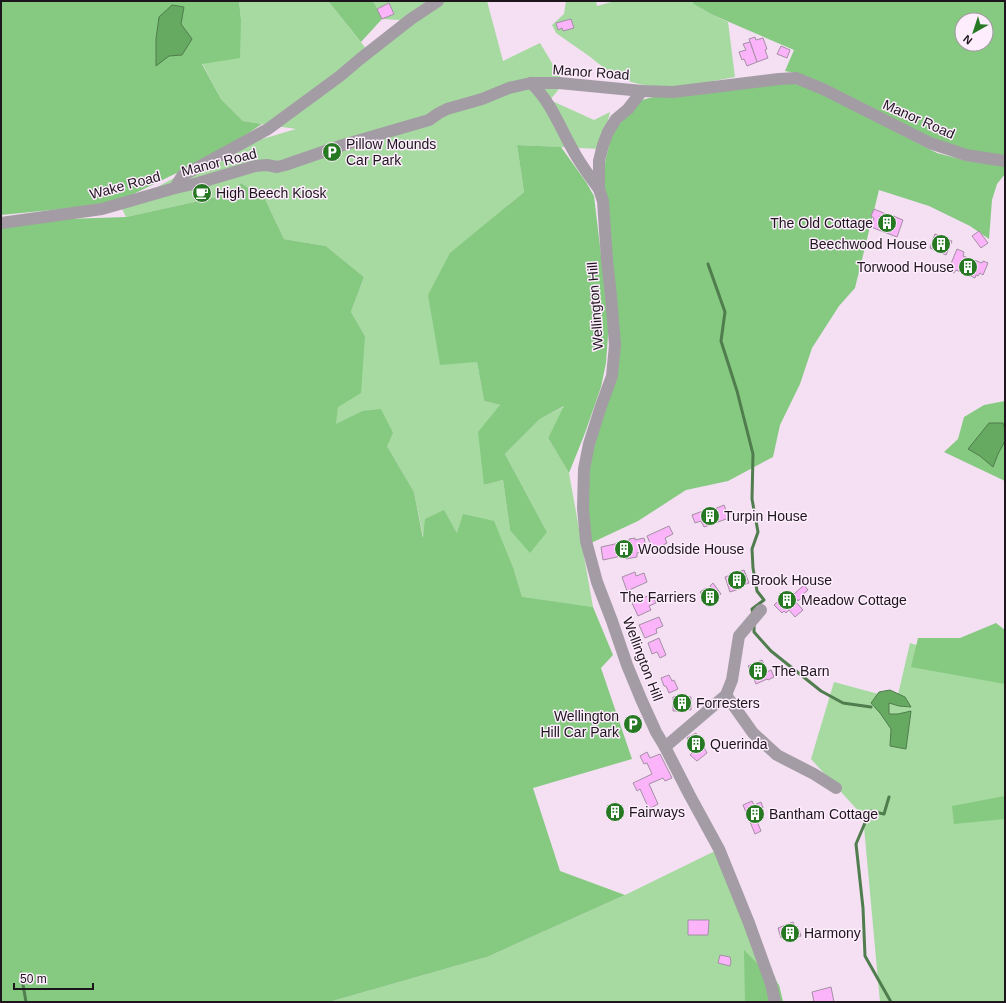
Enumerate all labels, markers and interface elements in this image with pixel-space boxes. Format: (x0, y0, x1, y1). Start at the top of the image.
north arrow (954, 12, 994, 52)
text: N (961, 33, 975, 47)
street label: Manor Road (552, 61, 630, 83)
street label: Manor Road (881, 96, 957, 142)
place label: Pillow Mounds Car Park (346, 136, 436, 168)
parking icon: Pillow Mounds Car Park (321, 141, 343, 163)
street label: Manor Road (180, 145, 258, 179)
street label: Wake Road (88, 168, 162, 202)
cafe icon: High Beech Kiosk (191, 182, 213, 204)
place label: High Beech Kiosk (216, 185, 328, 201)
building icon: The Old Cottage (876, 212, 898, 234)
place label: The Old Cottage (770, 215, 873, 231)
building icon: Beechwood House (930, 233, 952, 255)
place label: Beechwood House (809, 236, 927, 252)
building icon: Torwood House (957, 256, 979, 278)
place label: Torwood House (857, 259, 954, 275)
street label: Wellington Hill (584, 261, 606, 351)
building icon: Turpin House (699, 505, 721, 527)
place label: Turpin House (724, 508, 808, 524)
building icon: Woodside House (613, 538, 635, 560)
place label: Woodside House (638, 541, 745, 557)
building icon: Brook House (726, 569, 748, 591)
place label: Brook House (751, 572, 832, 588)
building icon: The Farriers (699, 586, 721, 608)
place label: The Farriers (620, 589, 696, 605)
building icon: Meadow Cottage (776, 589, 798, 611)
place label: Meadow Cottage (801, 592, 907, 608)
street label: Wellington Hill (620, 615, 666, 703)
building icon: The Barn (747, 660, 769, 682)
place label: The Barn (772, 663, 830, 679)
building icon: Forresters (671, 692, 693, 714)
place label: Forresters (696, 695, 760, 711)
place label: Wellington Hill Car Park (540, 708, 620, 740)
parking icon: Wellington Hill Car Park (622, 713, 644, 735)
building icon: Querinda (685, 733, 707, 755)
place label: Querinda (710, 736, 768, 752)
building icon: Fairways (604, 801, 626, 823)
building icon: Bantham Cottage (744, 803, 766, 825)
place label: Fairways (629, 804, 685, 820)
place label: Bantham Cottage (769, 806, 878, 822)
building icon: Harmony (779, 922, 801, 944)
place label: Harmony (804, 925, 861, 941)
scale bar (14, 965, 93, 991)
text: 50 m (20, 972, 47, 986)

